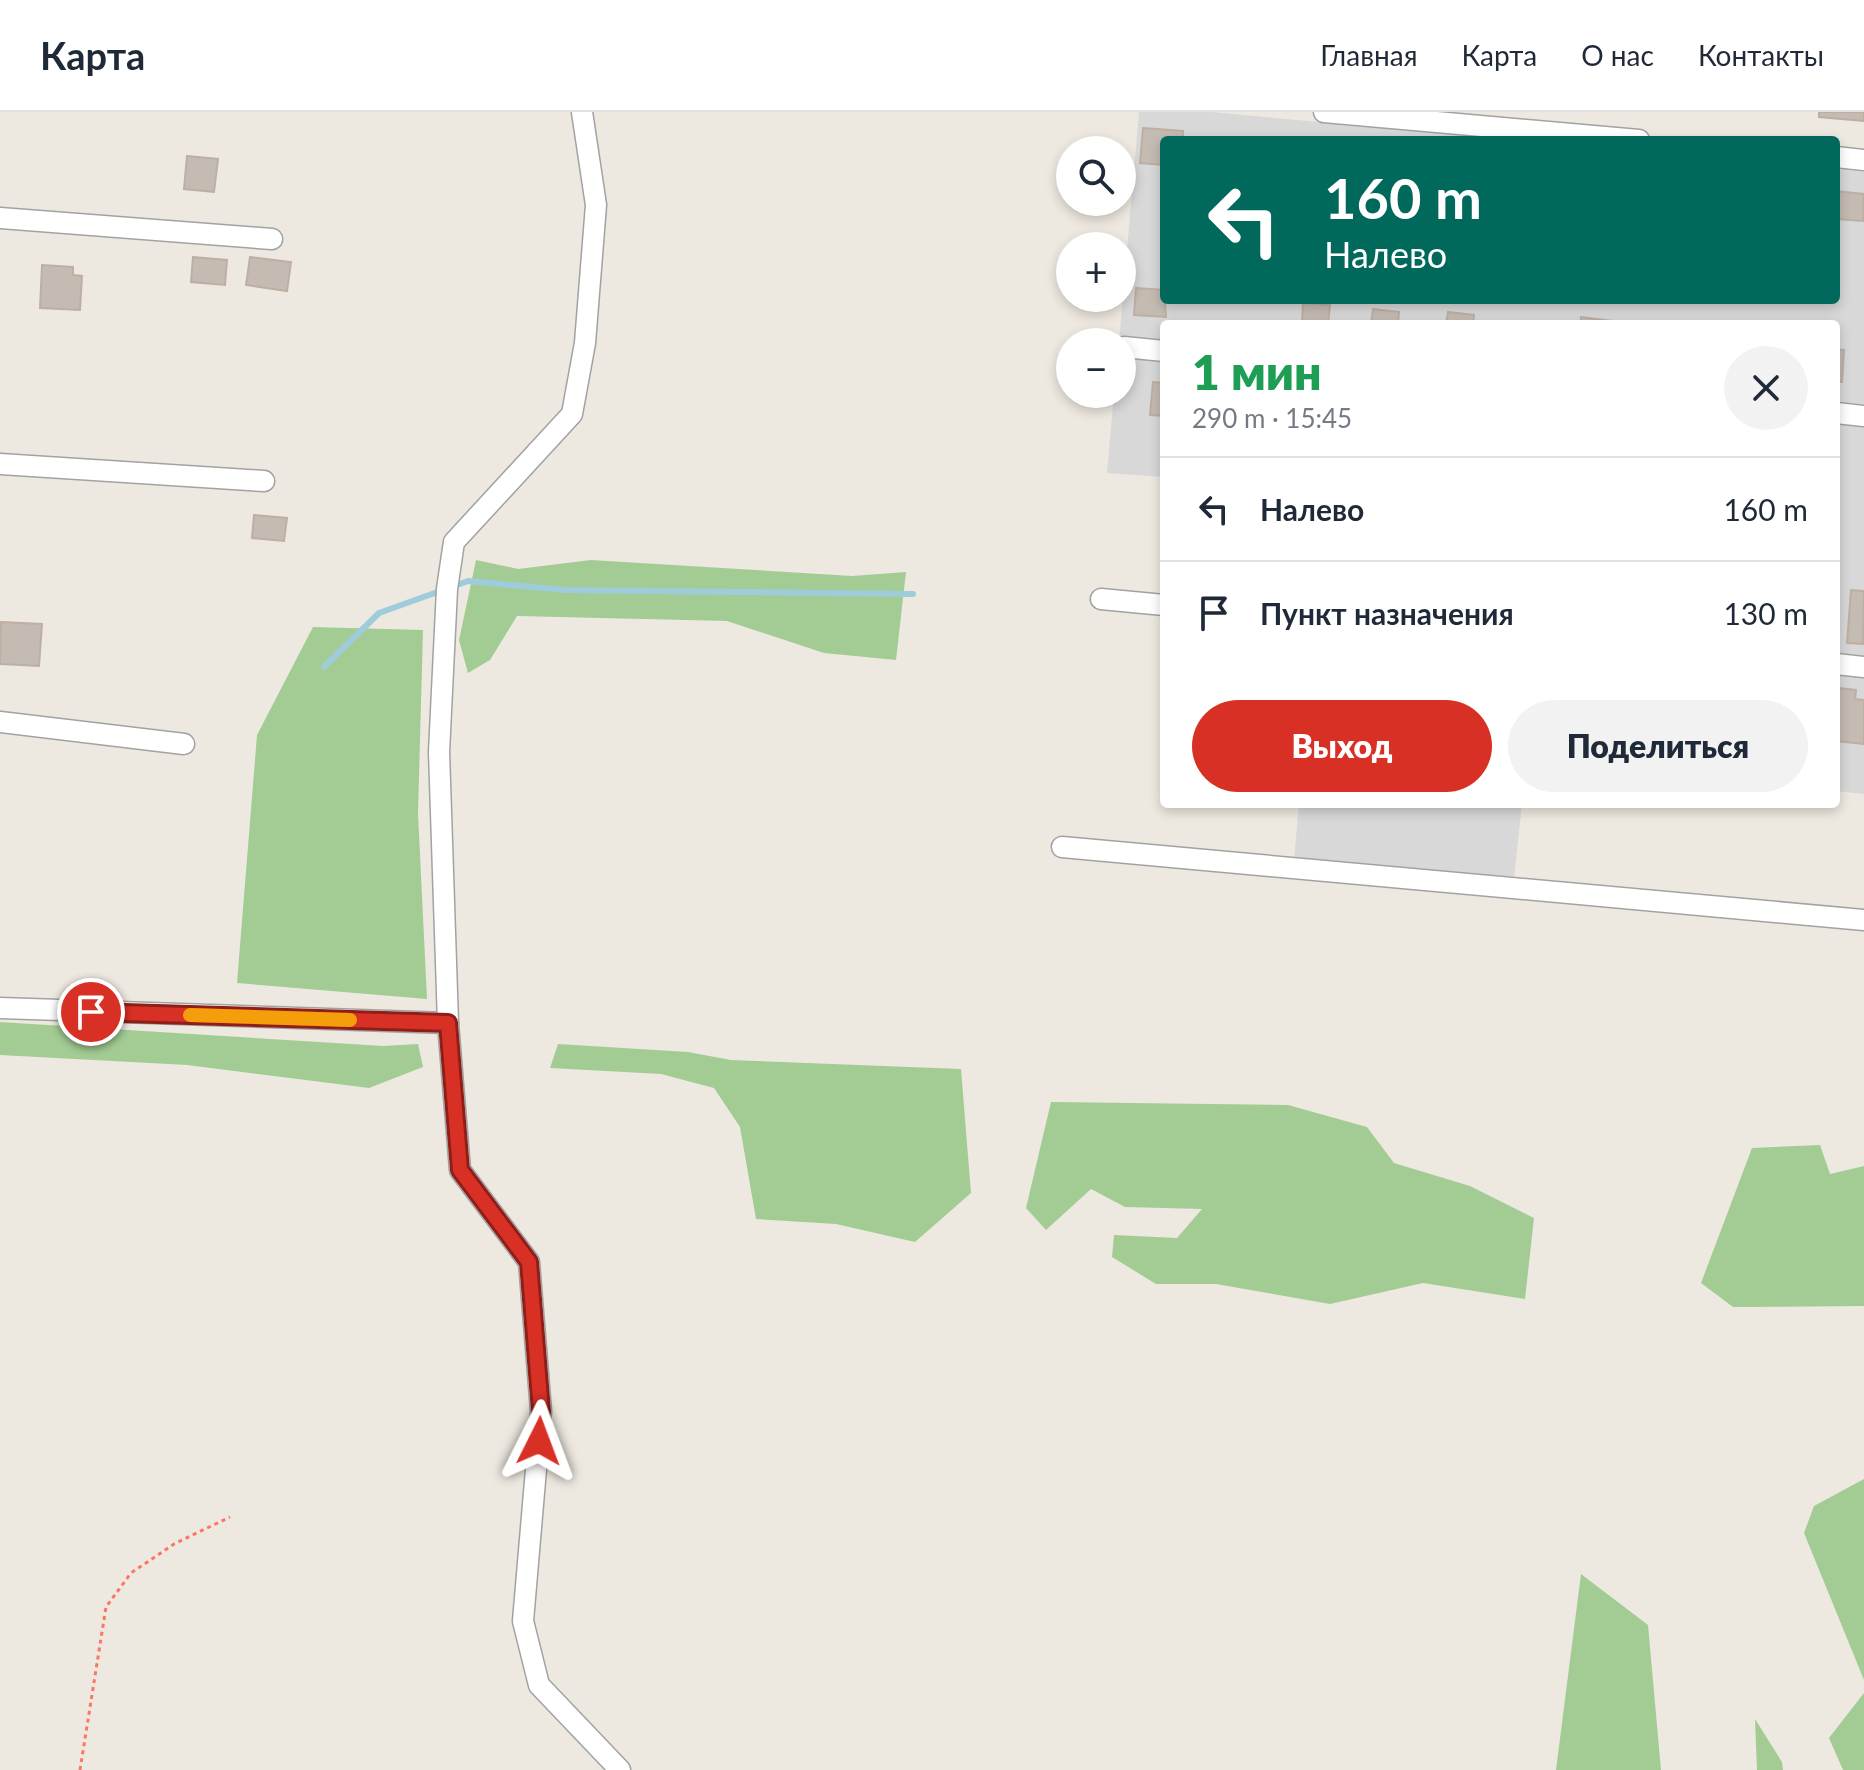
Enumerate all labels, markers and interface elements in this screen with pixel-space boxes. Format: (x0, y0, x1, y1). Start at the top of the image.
text: Карта (40, 32, 145, 78)
text: Главная (1320, 38, 1418, 72)
text: Карта (1462, 38, 1537, 72)
text: О нас (1581, 38, 1654, 72)
text: Контакты (1698, 38, 1824, 72)
map controls (1056, 136, 1136, 408)
button: search (1056, 136, 1136, 216)
text: 160 m (1324, 164, 1482, 231)
icon: left (1192, 168, 1296, 272)
button: + (1056, 232, 1136, 312)
text: Налево (1324, 232, 1447, 276)
button: − (1056, 328, 1136, 408)
text: 1 мин (1192, 343, 1322, 400)
button: close (1724, 346, 1808, 430)
text: 290 m · 15:45 (1192, 402, 1352, 434)
icon: left (1192, 487, 1236, 531)
text: Налево (1260, 491, 1364, 527)
text: 160 m (1723, 491, 1808, 527)
icon: arrive (1192, 591, 1236, 635)
text: Пункт назначения (1260, 595, 1514, 631)
text: 130 m (1723, 595, 1808, 631)
button: Выход (1192, 700, 1492, 792)
button: Поделиться (1508, 700, 1808, 792)
pin (57, 978, 125, 1046)
icon: arrive (69, 990, 113, 1034)
position arrow (497, 1399, 581, 1483)

